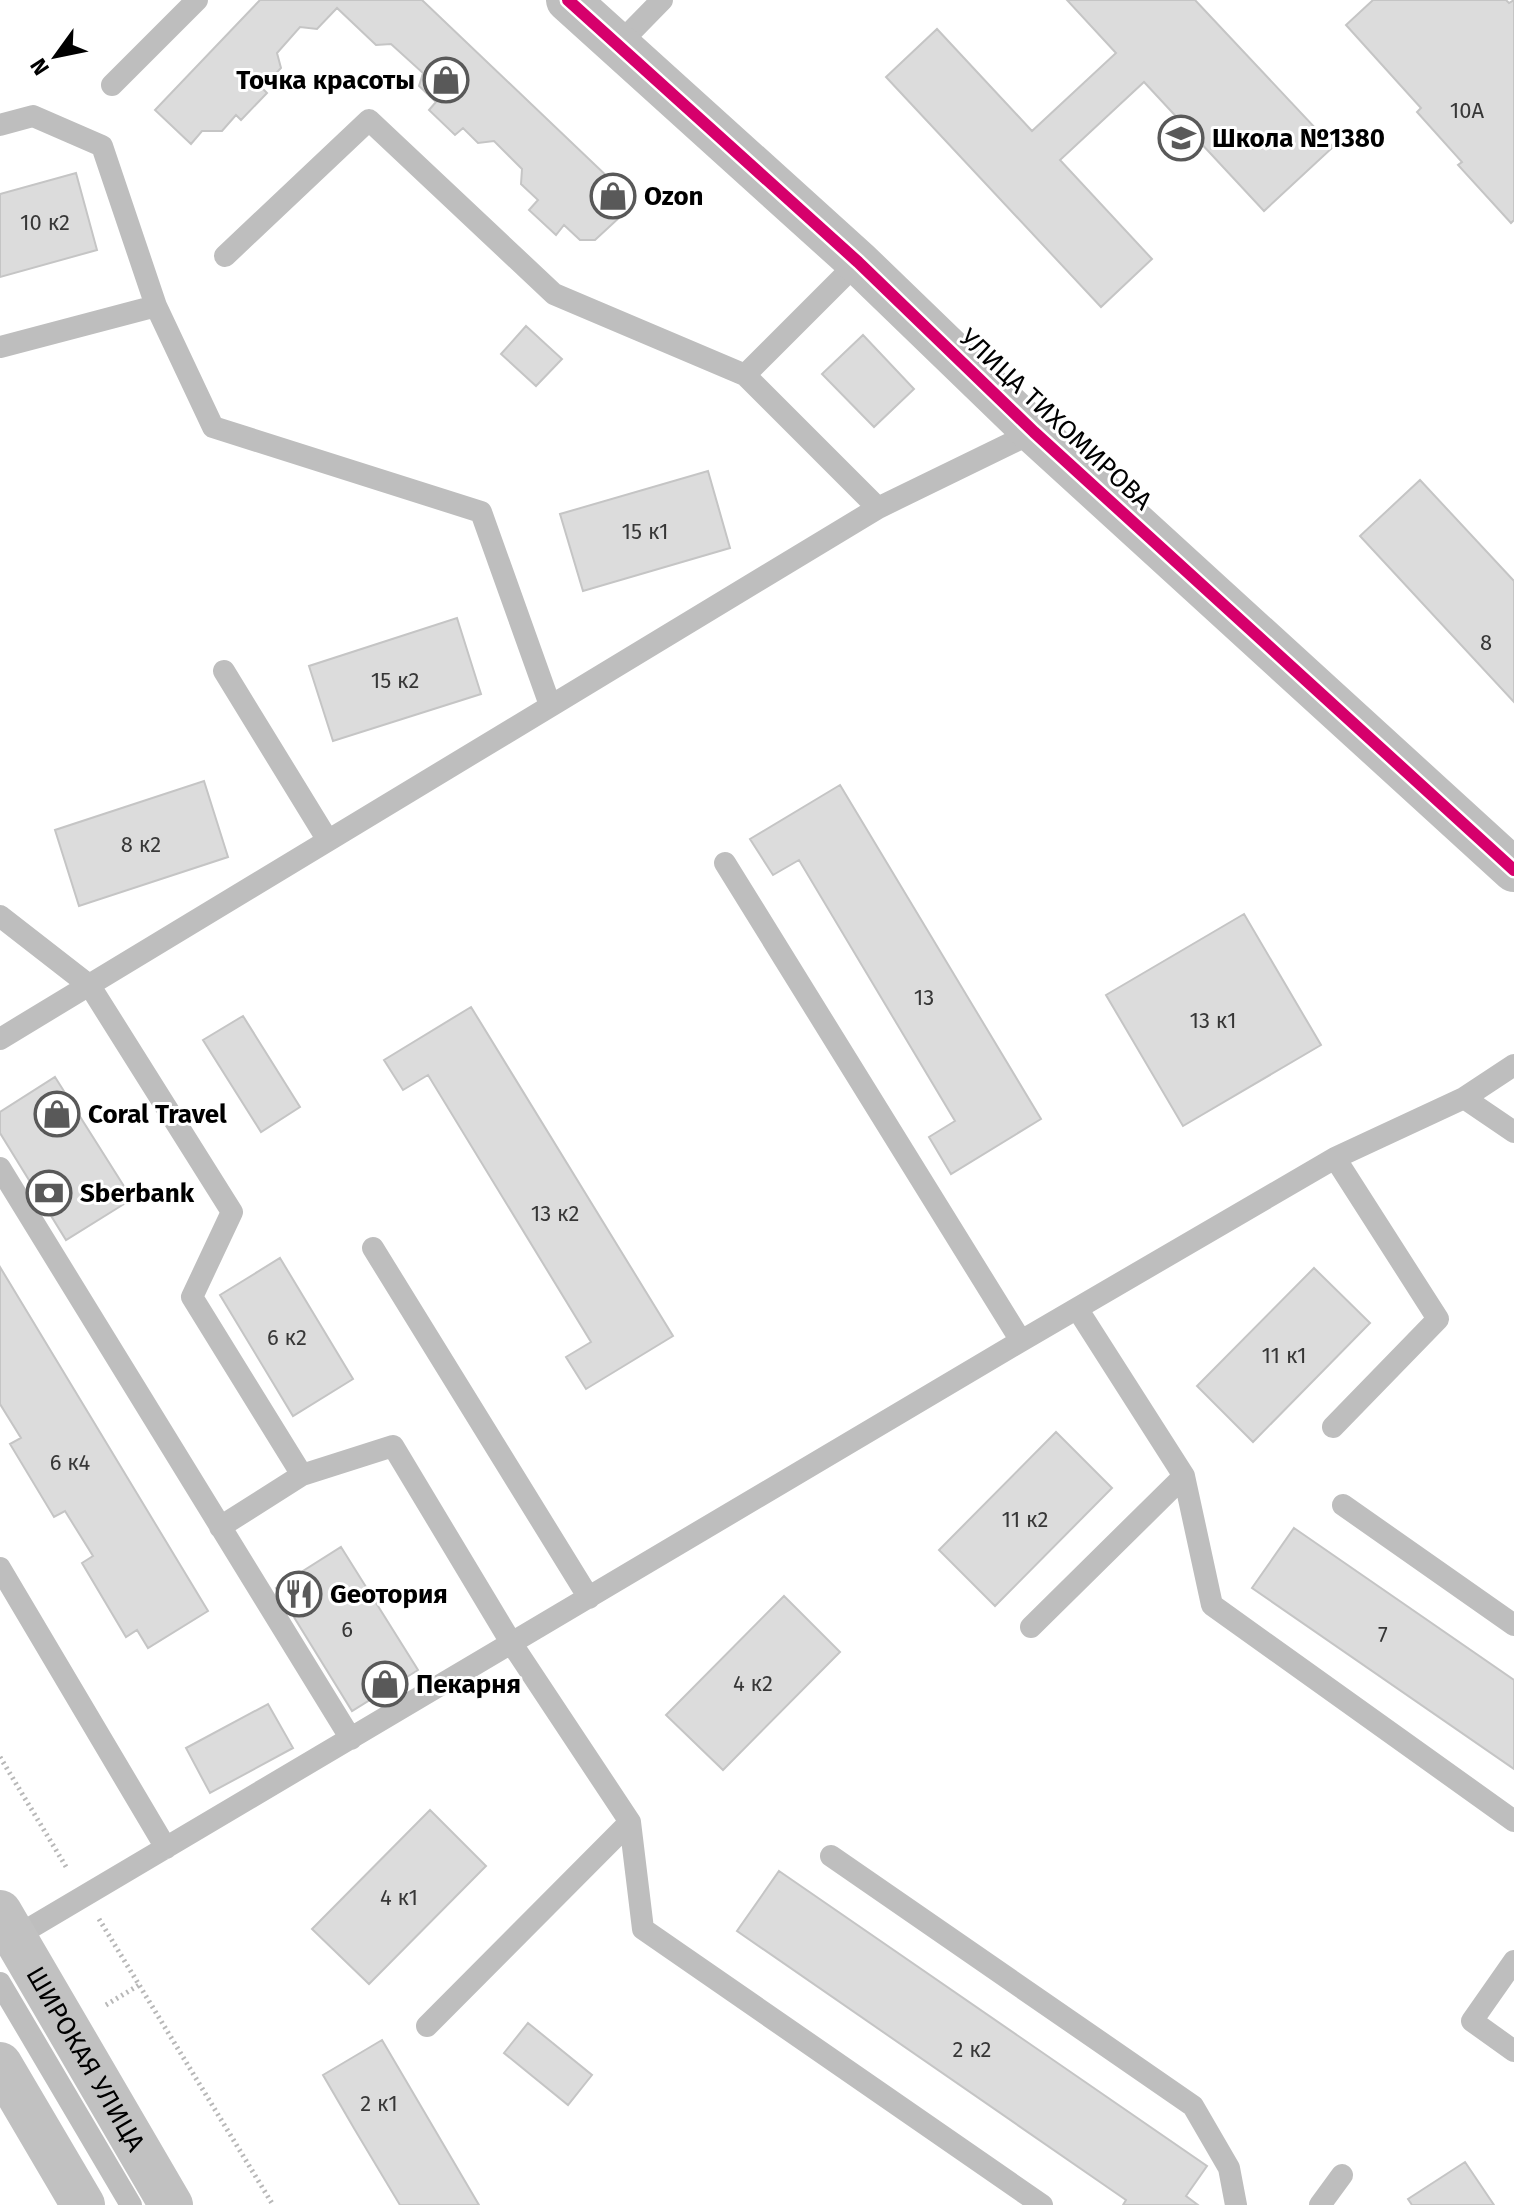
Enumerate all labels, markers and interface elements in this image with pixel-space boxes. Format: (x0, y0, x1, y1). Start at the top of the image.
north arrow (16, 16, 96, 96)
text: N (24, 53, 55, 80)
shop icon: Точка красоты (422, 56, 470, 104)
place label: Точка красоты (236, 65, 415, 96)
house number: 10А (1450, 97, 1485, 124)
school or university icon: Школа №1380 (1157, 114, 1205, 162)
place label: Школа №1380 (1212, 123, 1385, 154)
shop icon: Ozon (589, 172, 637, 220)
place label: Ozon (644, 181, 704, 212)
house number: 10 к2 (20, 209, 70, 236)
street label: УЛИЦА ТИХОМИРОВА (953, 322, 1158, 517)
house number: 15 к1 (622, 518, 669, 545)
house number: 8 (1480, 629, 1492, 656)
house number: 15 к2 (371, 667, 419, 694)
house number: 8 к2 (121, 831, 161, 858)
house number: 13 (914, 984, 934, 1011)
house number: 13 к1 (1190, 1007, 1236, 1034)
shop icon: Coral Travel (33, 1090, 81, 1138)
place label: Coral Travel (88, 1099, 227, 1130)
bank icon: Sberbank (25, 1169, 73, 1217)
place label: Sberbank (80, 1178, 195, 1209)
house number: 13 к2 (531, 1200, 579, 1227)
house number: 6 к2 (267, 1324, 307, 1351)
house number: 11 к1 (1261, 1342, 1307, 1369)
house number: 6 к4 (50, 1449, 90, 1476)
house number: 11 к2 (1002, 1506, 1048, 1533)
restaurant icon: Gеотория (275, 1570, 323, 1618)
place label: Gеотория (330, 1579, 448, 1610)
house number: 6 (341, 1616, 353, 1643)
house number: 7 (1378, 1621, 1388, 1648)
shop icon: Пекарня (361, 1660, 409, 1708)
place label: Пекарня (416, 1669, 521, 1700)
house number: 4 к2 (733, 1670, 773, 1697)
house number: 4 к1 (380, 1884, 418, 1911)
street label: ШИРОКАЯ УЛИЦА (19, 1961, 151, 2157)
house number: 2 к2 (952, 2036, 992, 2063)
house number: 2 к1 (360, 2090, 398, 2117)

